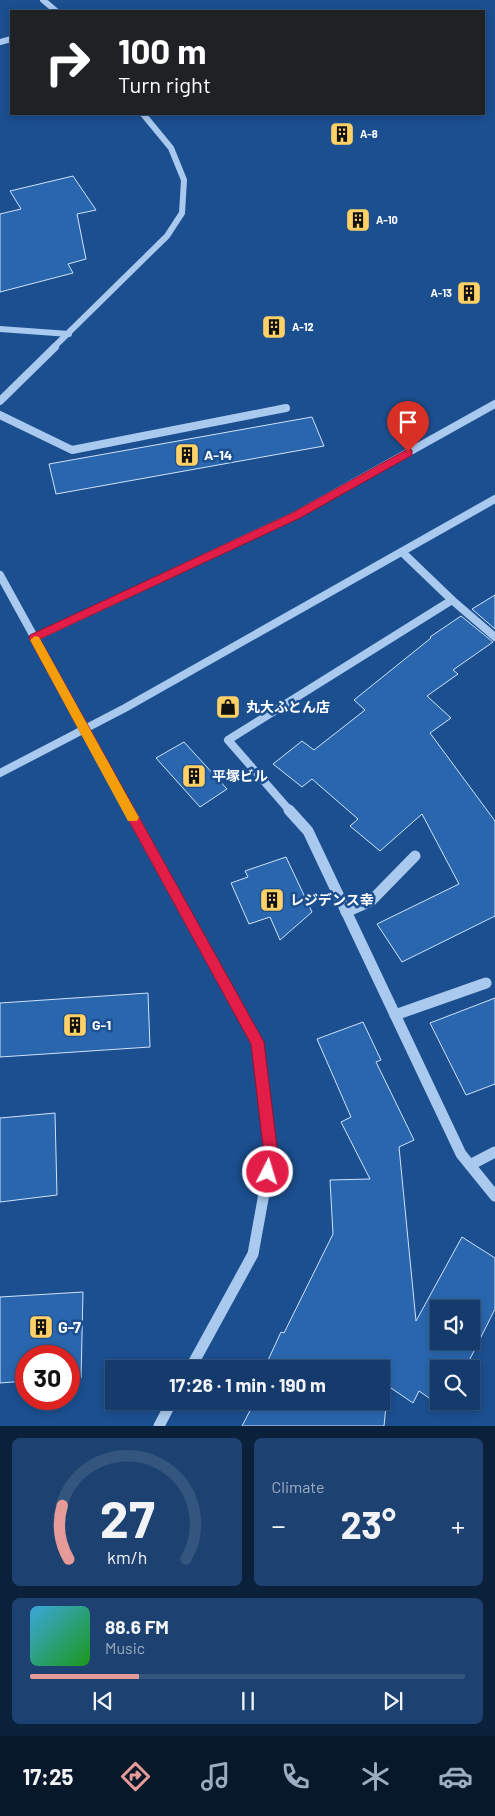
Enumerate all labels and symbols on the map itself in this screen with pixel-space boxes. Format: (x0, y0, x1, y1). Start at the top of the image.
building icon: A-8 (329, 121, 355, 147)
place label: A-8 (360, 127, 378, 140)
building icon: A-10 (345, 207, 371, 233)
place label: A-10 (376, 213, 398, 226)
building icon: A-13 (456, 280, 482, 306)
place label: A-13 (430, 286, 452, 299)
building icon: A-12 (261, 314, 287, 340)
place label: A-12 (292, 320, 314, 333)
pin (387, 401, 429, 452)
building icon: A-14 (174, 442, 200, 468)
place label: A-14 (204, 446, 232, 463)
shop icon: 丸大ふとん店 (215, 694, 241, 720)
place label: 丸大ふとん店 (246, 698, 330, 715)
building icon: 平塚ビル (181, 763, 207, 789)
place label: 平塚ビル (212, 767, 268, 784)
building icon: レジデンス幸 (259, 887, 285, 913)
place label: レジデンス幸 (290, 891, 374, 908)
building icon: G-1 (62, 1012, 88, 1038)
place label: G-1 (92, 1016, 111, 1033)
position arrow (241, 1145, 293, 1197)
building icon: G-7 (28, 1314, 54, 1340)
place label: G-7 (58, 1317, 81, 1336)
speed limit sign: 30 (15, 1345, 80, 1410)

